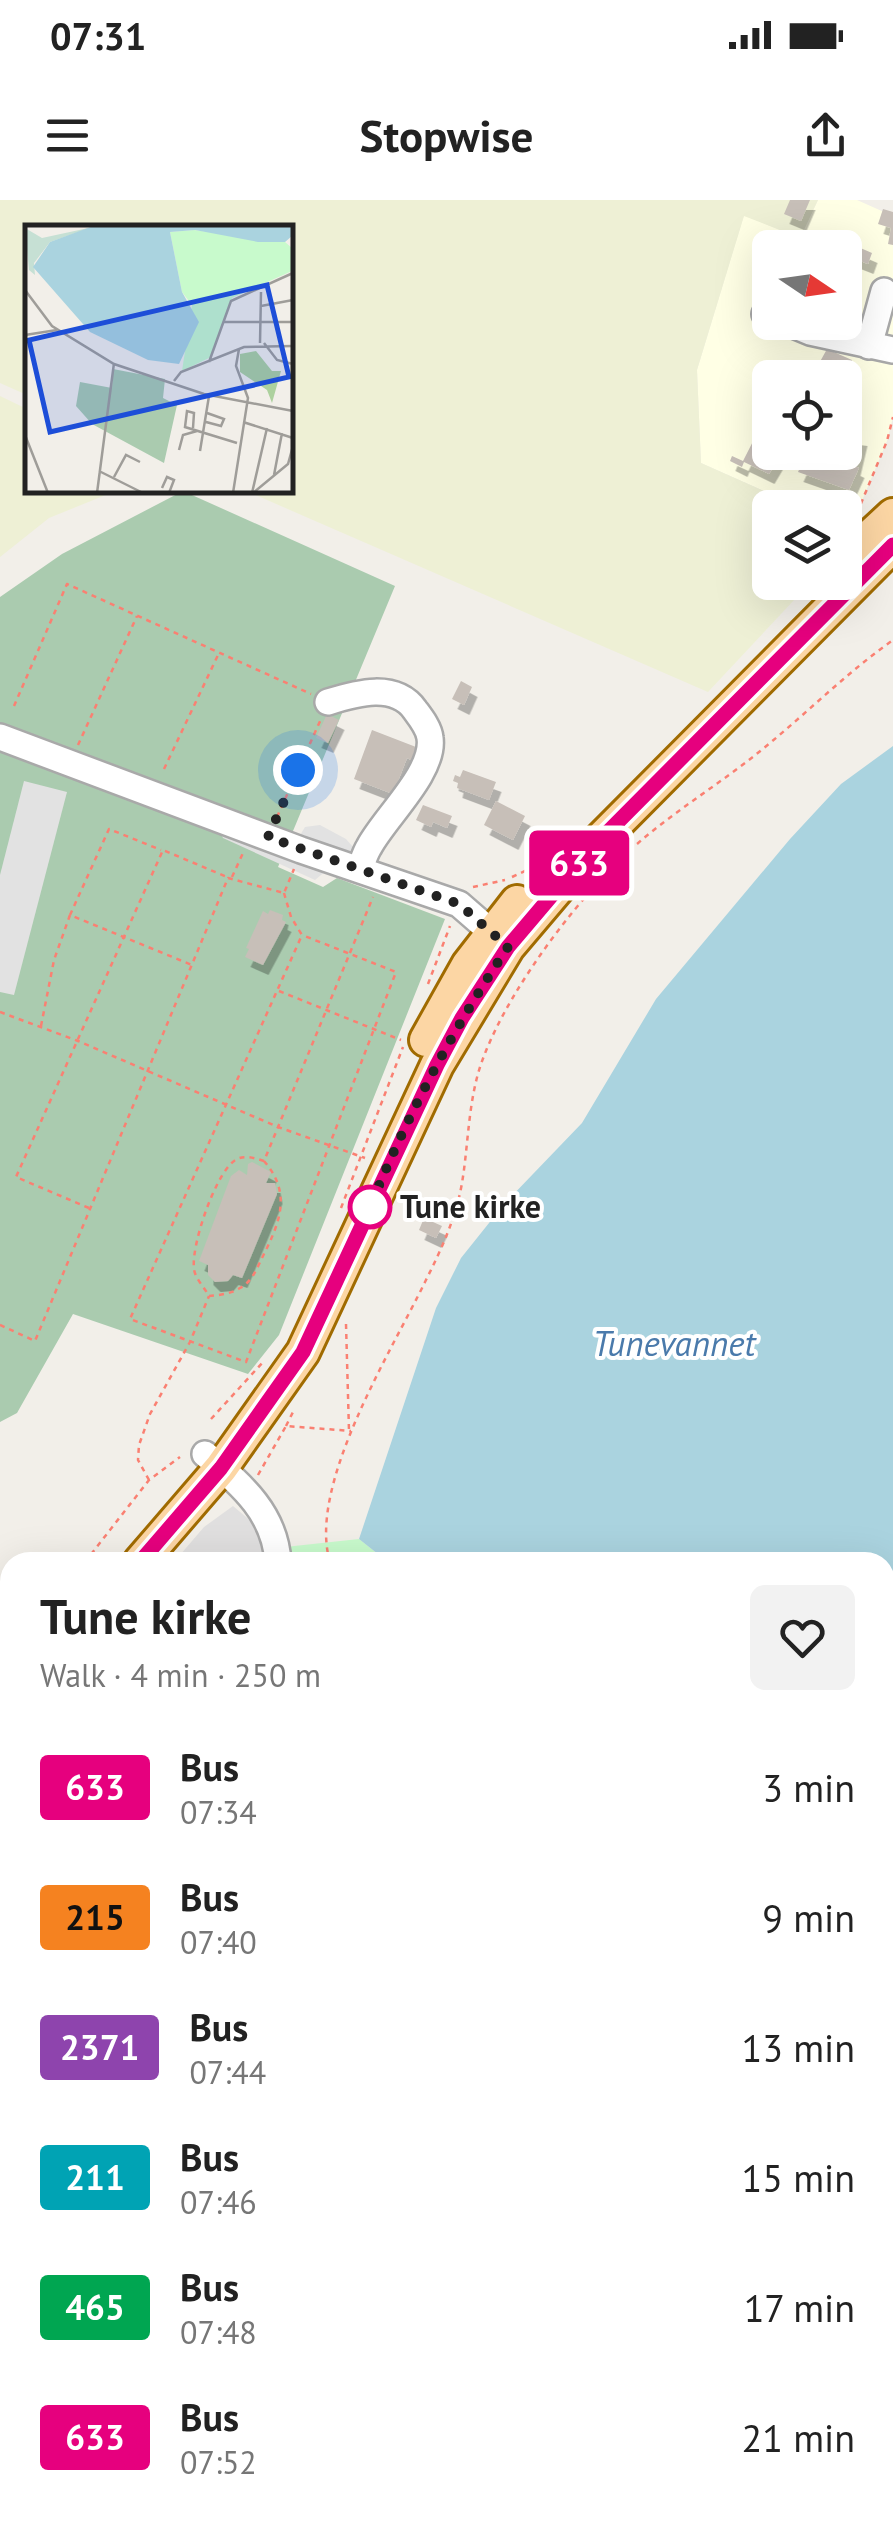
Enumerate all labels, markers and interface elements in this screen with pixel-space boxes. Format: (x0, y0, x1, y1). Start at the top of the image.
text: 07:31 (50, 11, 146, 60)
text: Stopwise (360, 106, 533, 164)
icon: menu (40, 108, 95, 163)
icon: share (798, 108, 853, 163)
inset map (25, 225, 292, 492)
north arrow (752, 230, 862, 340)
map controls (752, 230, 862, 600)
button: locate (752, 360, 862, 470)
button: layers (752, 490, 862, 600)
your location (273, 745, 323, 795)
line badge: 633 (522, 830, 636, 896)
text: 633 (549, 840, 609, 886)
place label: Tune kirke (400, 1185, 541, 1227)
marker: Tune kirke (349, 1186, 391, 1228)
water label: Tunevannet (593, 1320, 757, 1366)
text: Tune kirke (40, 1585, 251, 1647)
button: heart (750, 1585, 855, 1690)
text: Walk · 4 min · 250 m (40, 1654, 321, 1696)
text: Bus (180, 1742, 239, 1791)
text: 3 min (762, 1763, 855, 1812)
text: 633 (65, 1764, 125, 1810)
text: 07:34 (180, 1791, 257, 1833)
text: Bus (180, 1872, 239, 1921)
text: 9 min (762, 1893, 855, 1942)
text: 215 (65, 1894, 125, 1940)
text: 07:40 (180, 1921, 257, 1963)
text: Bus (189, 2002, 248, 2051)
text: 13 min (742, 2023, 855, 2072)
text: 2371 (60, 2024, 139, 2070)
text: 07:44 (189, 2051, 266, 2093)
text: Bus (180, 2132, 239, 2181)
text: 15 min (742, 2153, 855, 2202)
text: 211 (65, 2154, 125, 2200)
text: 07:46 (180, 2181, 257, 2223)
text: Bus (180, 2262, 239, 2311)
text: 17 min (744, 2283, 855, 2332)
text: 465 (65, 2284, 125, 2330)
text: 07:48 (180, 2311, 257, 2353)
text: Bus (180, 2392, 239, 2441)
text: 21 min (742, 2413, 855, 2462)
text: 633 (65, 2414, 125, 2460)
text: 07:52 (180, 2441, 257, 2483)

